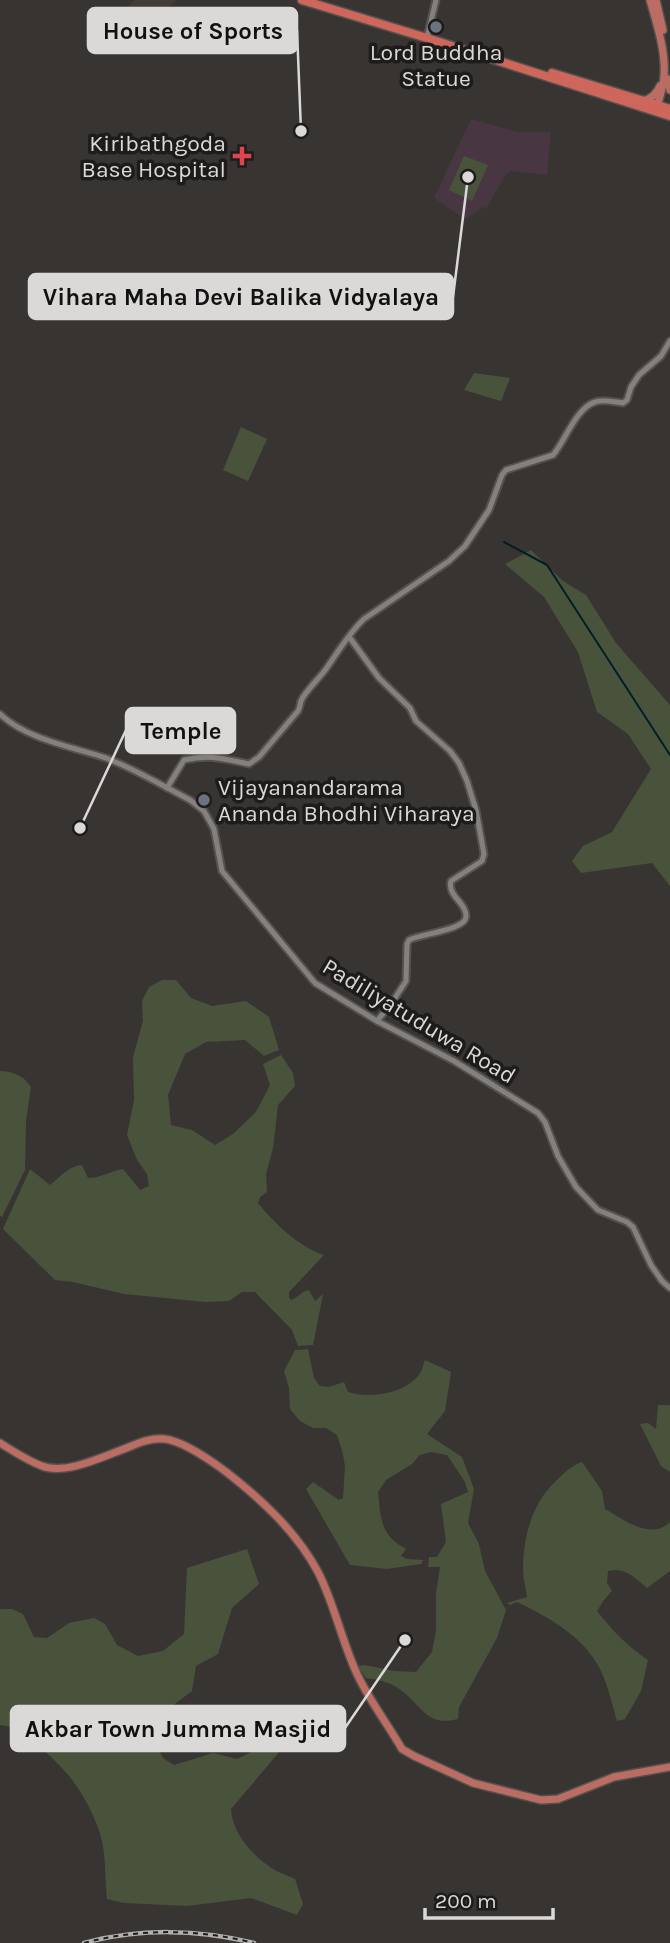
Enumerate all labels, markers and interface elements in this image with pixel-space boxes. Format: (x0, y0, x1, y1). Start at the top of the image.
callout: House of Sports (88, 8, 297, 53)
text: House of Sports (103, 17, 283, 45)
marker: Lord Buddha Statue (428, 19, 444, 35)
place label: Lord Buddha Statue (370, 39, 502, 92)
place label: Kiribathgoda Base Hospital (82, 130, 226, 183)
marker: Kiribathgoda Base Hospital (232, 146, 252, 166)
callout: Vihara Maha Devi Balika Vidyalaya (29, 274, 453, 319)
text: Vihara Maha Devi Balika Vidyalaya (43, 283, 439, 311)
callout: Temple (126, 708, 235, 753)
text: Temple (141, 717, 221, 745)
place label: Vijayanandarama Ananda Bhodhi Viharaya (218, 774, 475, 827)
marker: Vijayanandarama Ananda Bhodhi Viharaya (196, 792, 212, 808)
street label: Padiliyatuduwa Road (318, 953, 520, 1089)
callout: Akbar Town Jumma Masjid (11, 1706, 345, 1751)
text: Akbar Town Jumma Masjid (25, 1715, 331, 1743)
scale bar (425, 1876, 553, 1920)
text: 200 m (435, 1889, 497, 1913)

